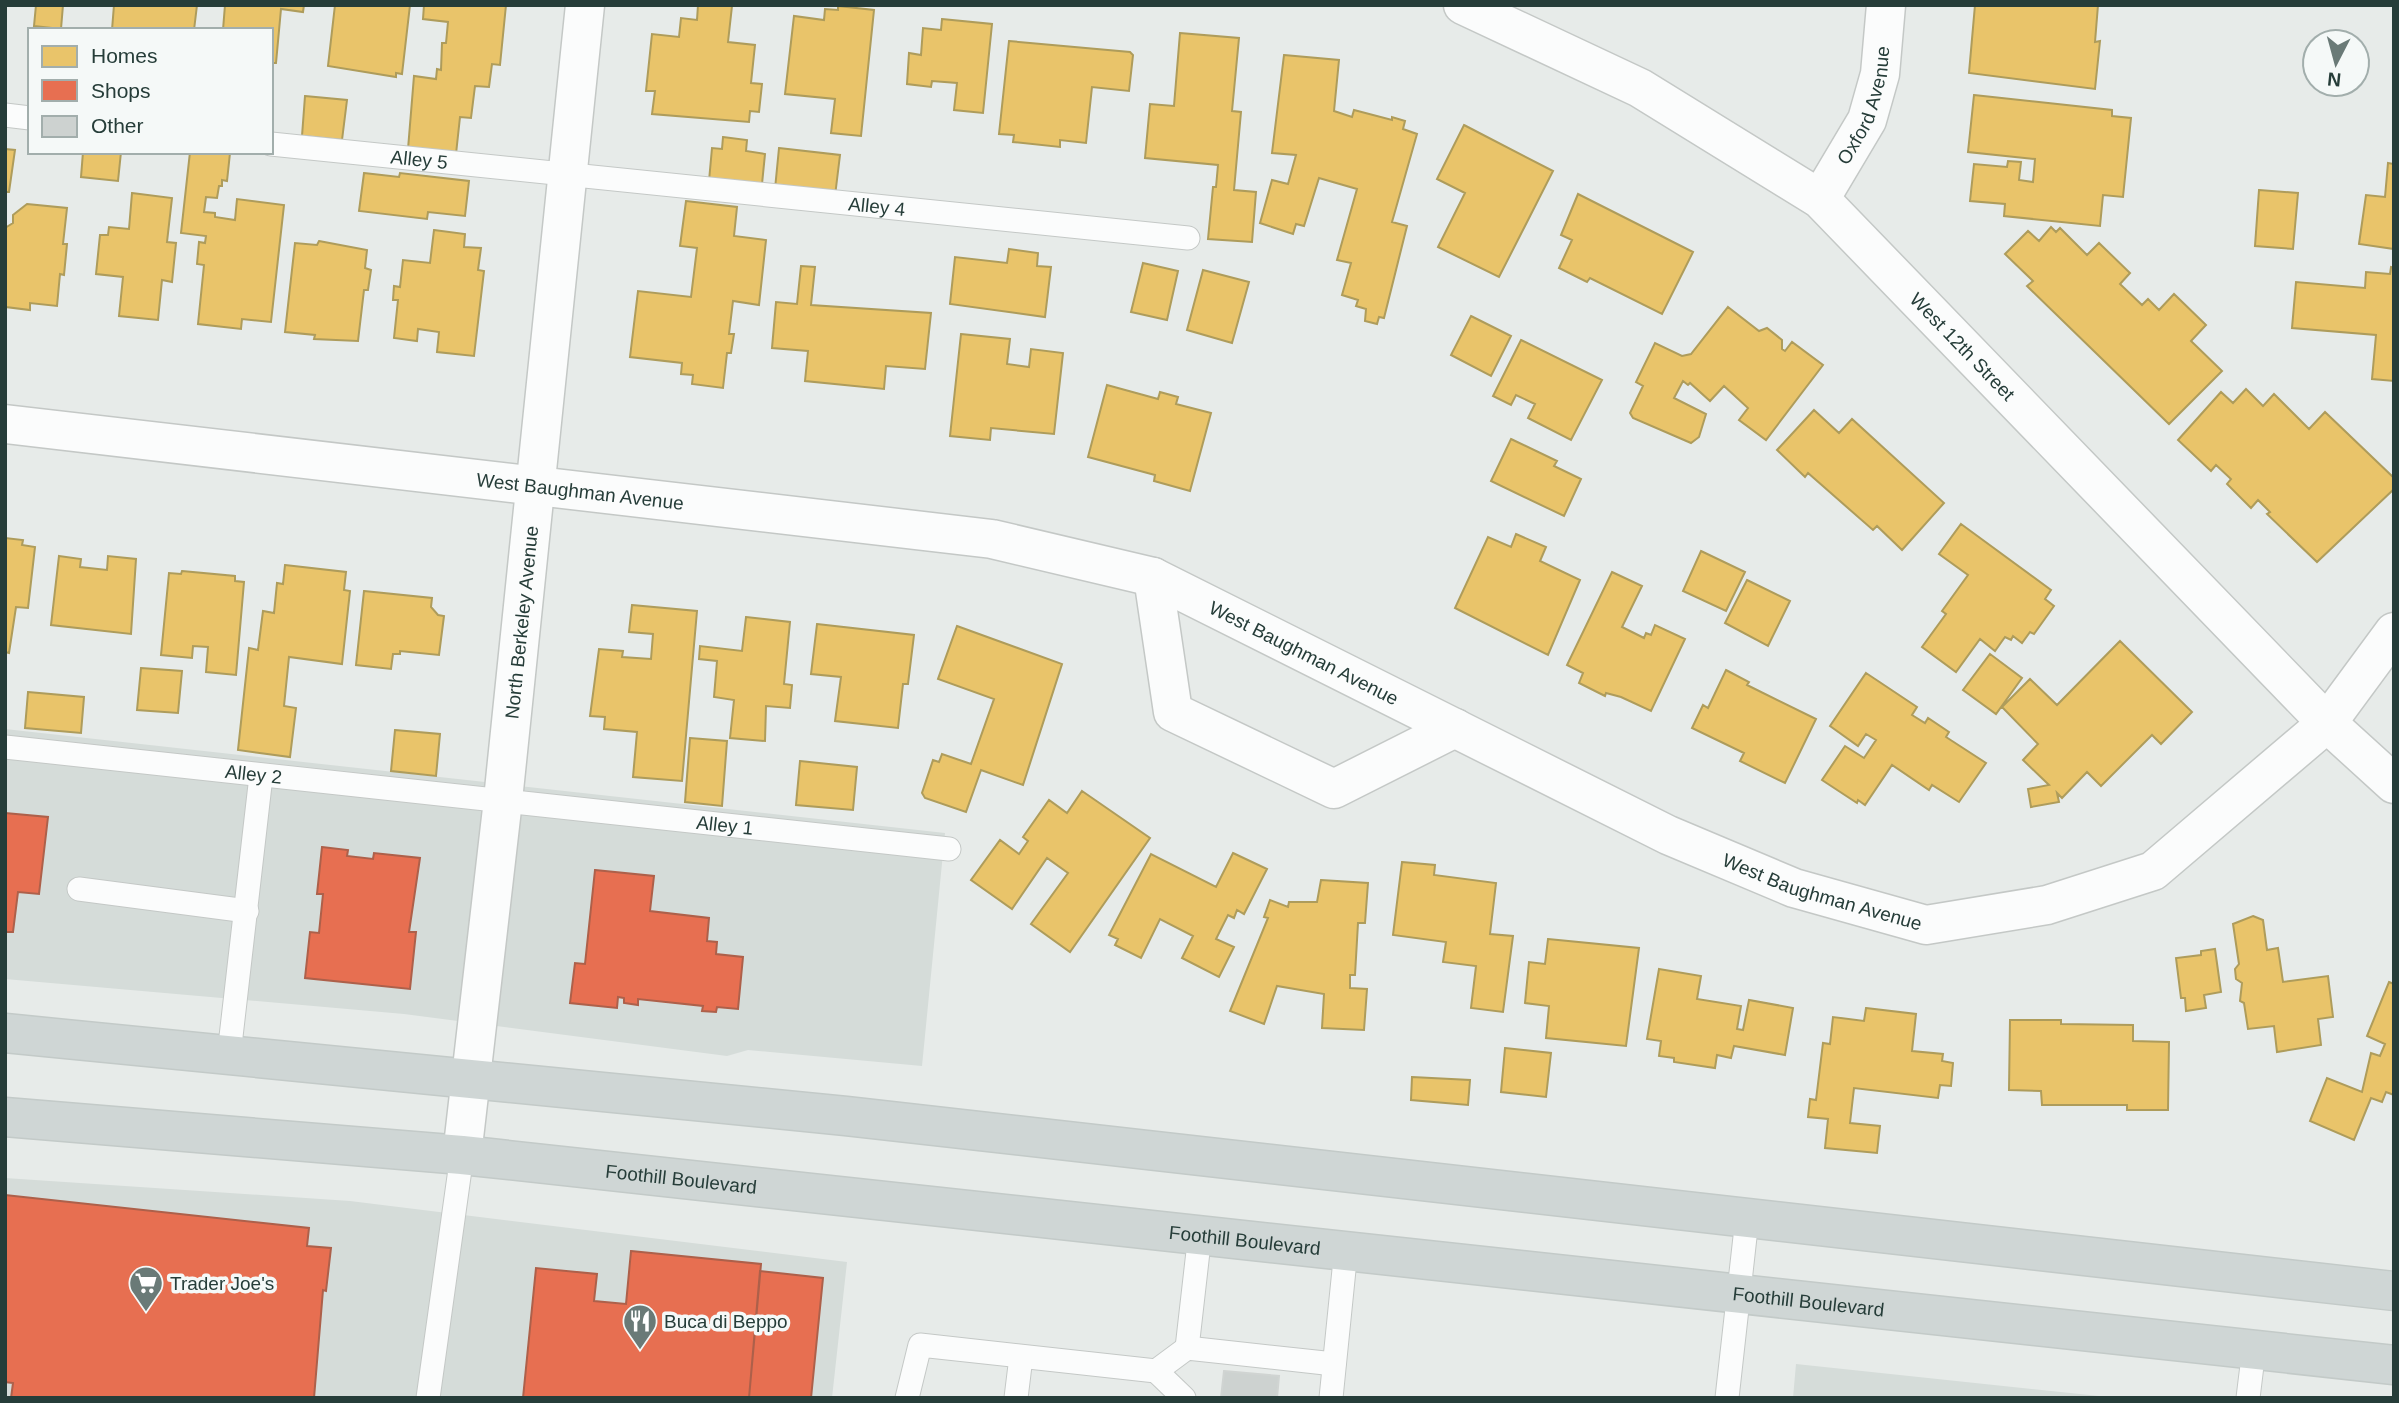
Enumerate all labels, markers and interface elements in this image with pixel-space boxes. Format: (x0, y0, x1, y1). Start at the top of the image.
legend (28, 28, 273, 154)
north arrow (2301, 28, 2371, 98)
text: Homes (91, 44, 158, 67)
street label: Oxford Avenue (1833, 45, 1893, 168)
text: N (2326, 68, 2342, 91)
text: Shops (91, 79, 151, 102)
text: Other (91, 114, 144, 137)
street label: Alley 5 (390, 146, 449, 173)
street label: Alley 4 (847, 193, 907, 220)
street label: West 12th Street (1906, 289, 2019, 405)
street label: West Baughman Avenue (475, 469, 685, 514)
street label: North Berkeley Avenue (501, 525, 542, 720)
street label: West Baughman Avenue (1206, 597, 1402, 709)
street label: Alley 2 (224, 761, 283, 788)
street label: Alley 1 (695, 812, 754, 839)
street label: West Baughman Avenue (1720, 849, 1924, 934)
street label: Foothill Boulevard (604, 1161, 758, 1198)
street label: Foothill Boulevard (1168, 1222, 1322, 1259)
supermarket icon: Trader Joe's (127, 1264, 165, 1313)
place label: Trader Joe's (170, 1273, 274, 1294)
street label: Foothill Boulevard (1732, 1283, 1885, 1321)
restaurant icon: Buca di Beppo (621, 1302, 659, 1351)
place label: Buca di Beppo (664, 1311, 788, 1332)

